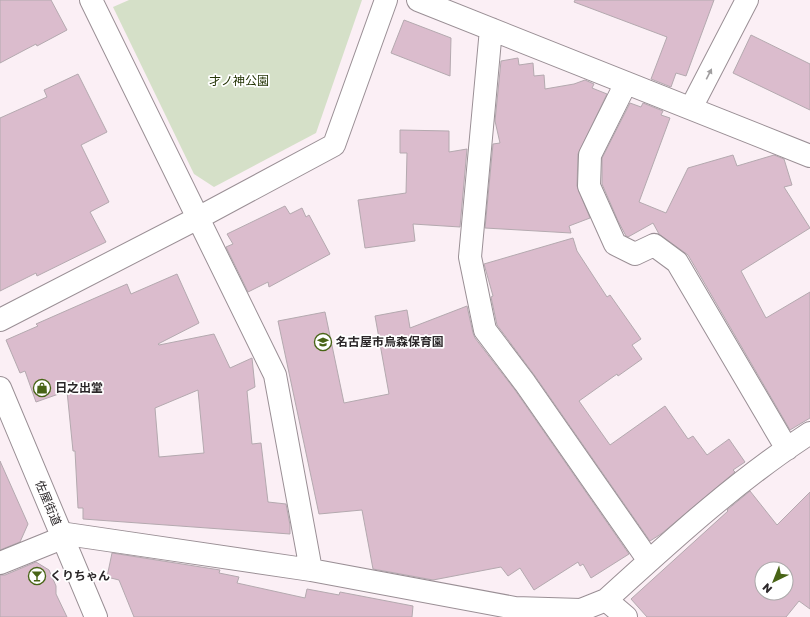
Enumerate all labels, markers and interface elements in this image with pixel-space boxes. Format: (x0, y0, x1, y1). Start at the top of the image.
one-way arrow (705, 68, 712, 79)
park label: 才ノ神公園 (209, 73, 269, 88)
school or university icon: 名古屋市烏森保育園 (313, 332, 333, 352)
place label: 名古屋市烏森保育園 (336, 334, 444, 349)
shop icon: 日之出堂 (32, 378, 52, 398)
place label: 日之出堂 (55, 380, 103, 395)
street label: 佐屋街道 (32, 478, 65, 528)
north arrow (754, 561, 794, 601)
bar icon: くりちゃん (27, 566, 47, 586)
place label: くりちゃん (50, 568, 110, 583)
text: N (759, 581, 774, 596)

